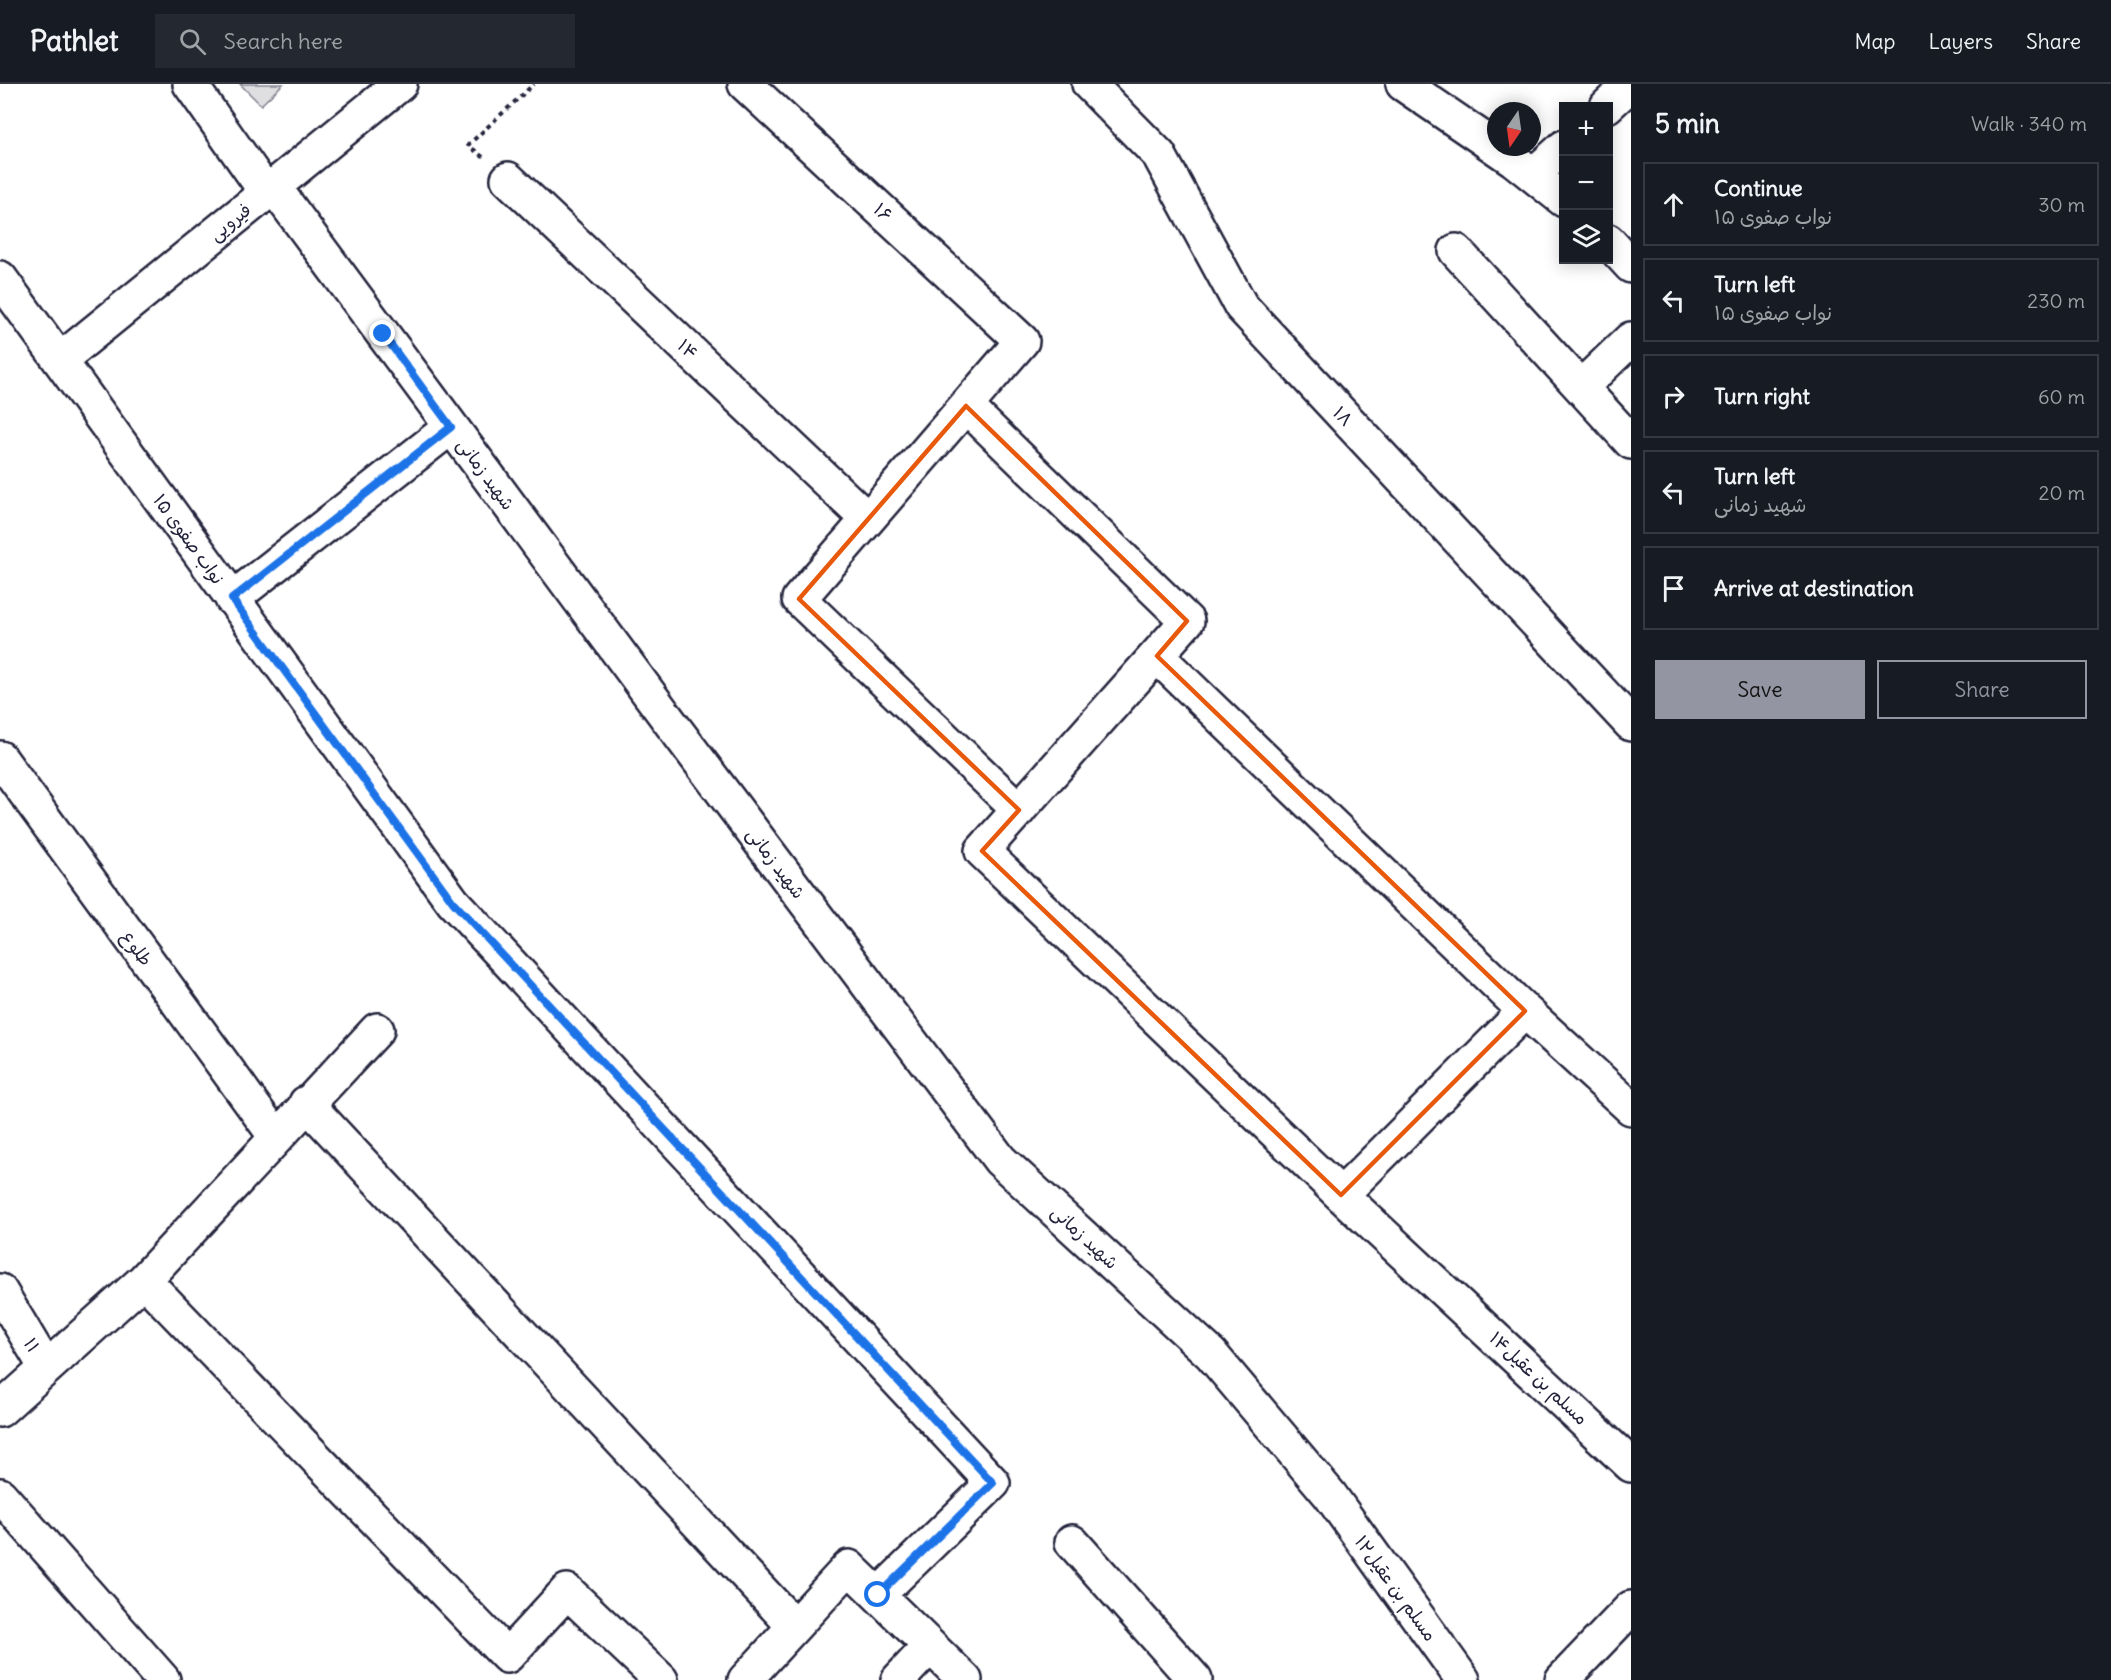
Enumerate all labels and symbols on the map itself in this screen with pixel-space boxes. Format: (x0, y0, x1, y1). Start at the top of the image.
north arrow (1487, 102, 1541, 156)
street label: فیرویی (204, 198, 256, 246)
street label: ۱۶ (869, 198, 897, 226)
route end (369, 320, 395, 346)
street label: ۱۴ (673, 334, 703, 364)
street label: ۱۸ (1328, 401, 1358, 431)
street label: شهید زمانی (452, 434, 520, 514)
street label: نواب صفوی ۱۵ (148, 489, 230, 589)
street label: شهید زمانی (742, 823, 810, 903)
street label: طلوع (116, 926, 158, 971)
street label: شهید زمانی (1047, 1200, 1123, 1274)
street label: مسلم بن عقیل۱۴ (1483, 1326, 1593, 1432)
street label: ۱۱ (19, 1333, 45, 1357)
street label: مسلم بن عقیل۱۲ (1347, 1531, 1442, 1647)
route start (864, 1581, 890, 1607)

